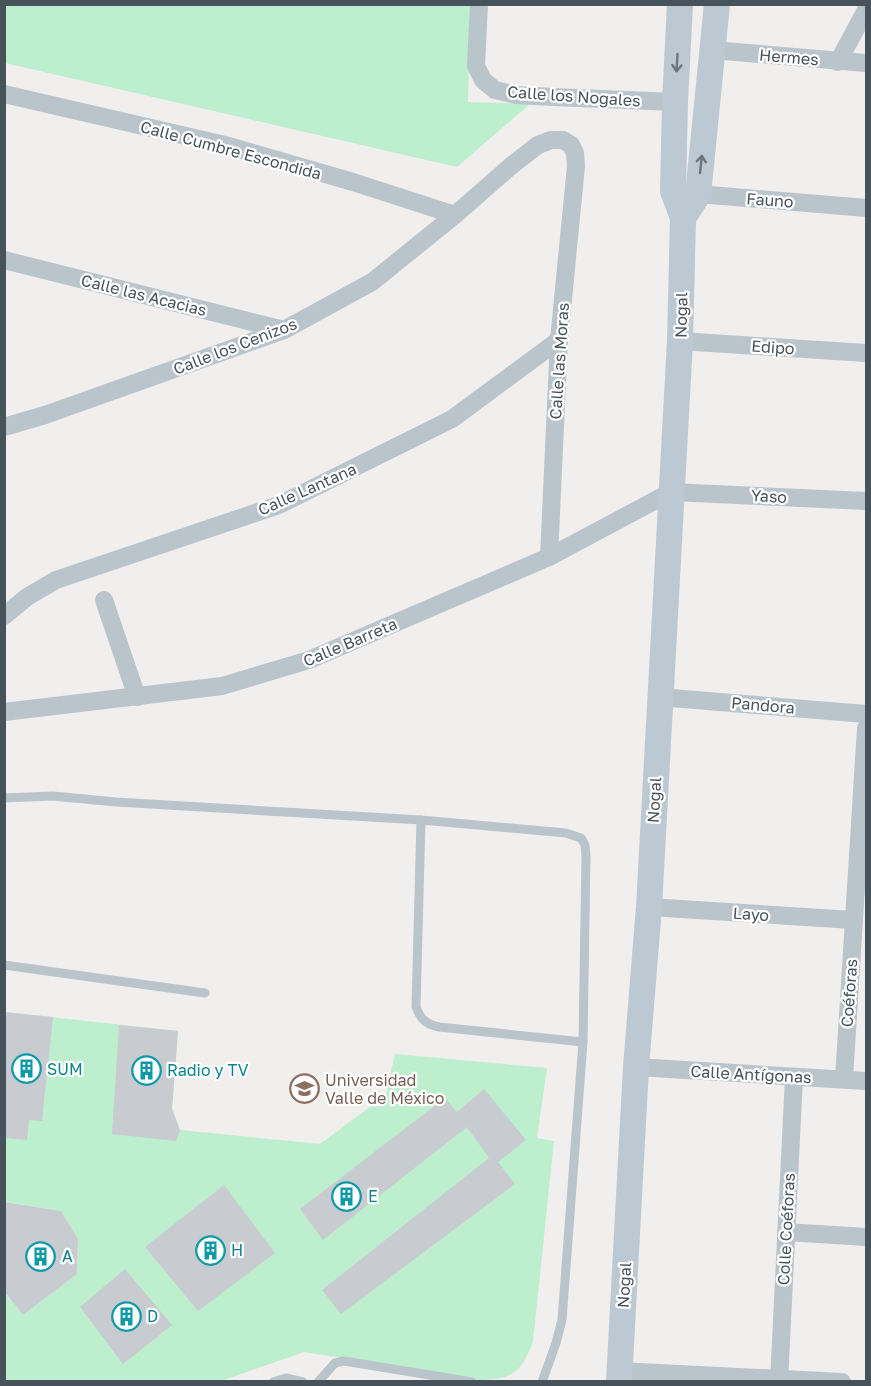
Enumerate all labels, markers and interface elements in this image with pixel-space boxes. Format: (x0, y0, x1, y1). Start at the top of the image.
street label: Hermes (758, 44, 820, 70)
one-way arrow (671, 52, 682, 72)
street label: Calle los Nogales (507, 81, 641, 111)
street label: Calle Cumbre Escondida (138, 116, 324, 184)
one-way arrow (696, 155, 707, 175)
street label: Fauno (746, 188, 794, 212)
street label: Calle las Acacias (79, 270, 209, 320)
street label: Nogal (671, 292, 691, 338)
street label: Calle las Moras (545, 302, 573, 420)
street label: Calle los Cenizos (170, 313, 300, 379)
street label: Edipo (751, 336, 795, 358)
street label: Calle Lantana (255, 458, 359, 520)
street label: Yaso (750, 485, 788, 507)
street label: Calle Barreta (300, 613, 400, 671)
street label: Pandora (730, 692, 796, 718)
street label: Nogal (643, 777, 665, 823)
street label: Layo (732, 903, 770, 925)
street label: Coéforas (837, 958, 861, 1028)
building icon: SUM (10, 1053, 42, 1085)
building icon: Radio y TV (130, 1054, 162, 1086)
place label: SUM (47, 1059, 83, 1079)
place label: Radio y TV (167, 1060, 249, 1080)
street label: Calle Antígonas (690, 1061, 812, 1087)
place label: Universidad Valle de México (325, 1070, 444, 1108)
school or university icon: Universidad Valle de México (288, 1073, 320, 1105)
street label: Colle Coéforas (773, 1172, 799, 1286)
building icon: E (331, 1180, 363, 1212)
place label: E (368, 1186, 378, 1206)
building icon: H (194, 1234, 226, 1266)
building icon: A (25, 1240, 57, 1272)
place label: H (231, 1240, 243, 1260)
place label: A (62, 1246, 73, 1266)
street label: Nogal (613, 1262, 635, 1308)
building icon: D (110, 1300, 142, 1332)
place label: D (147, 1306, 158, 1326)

